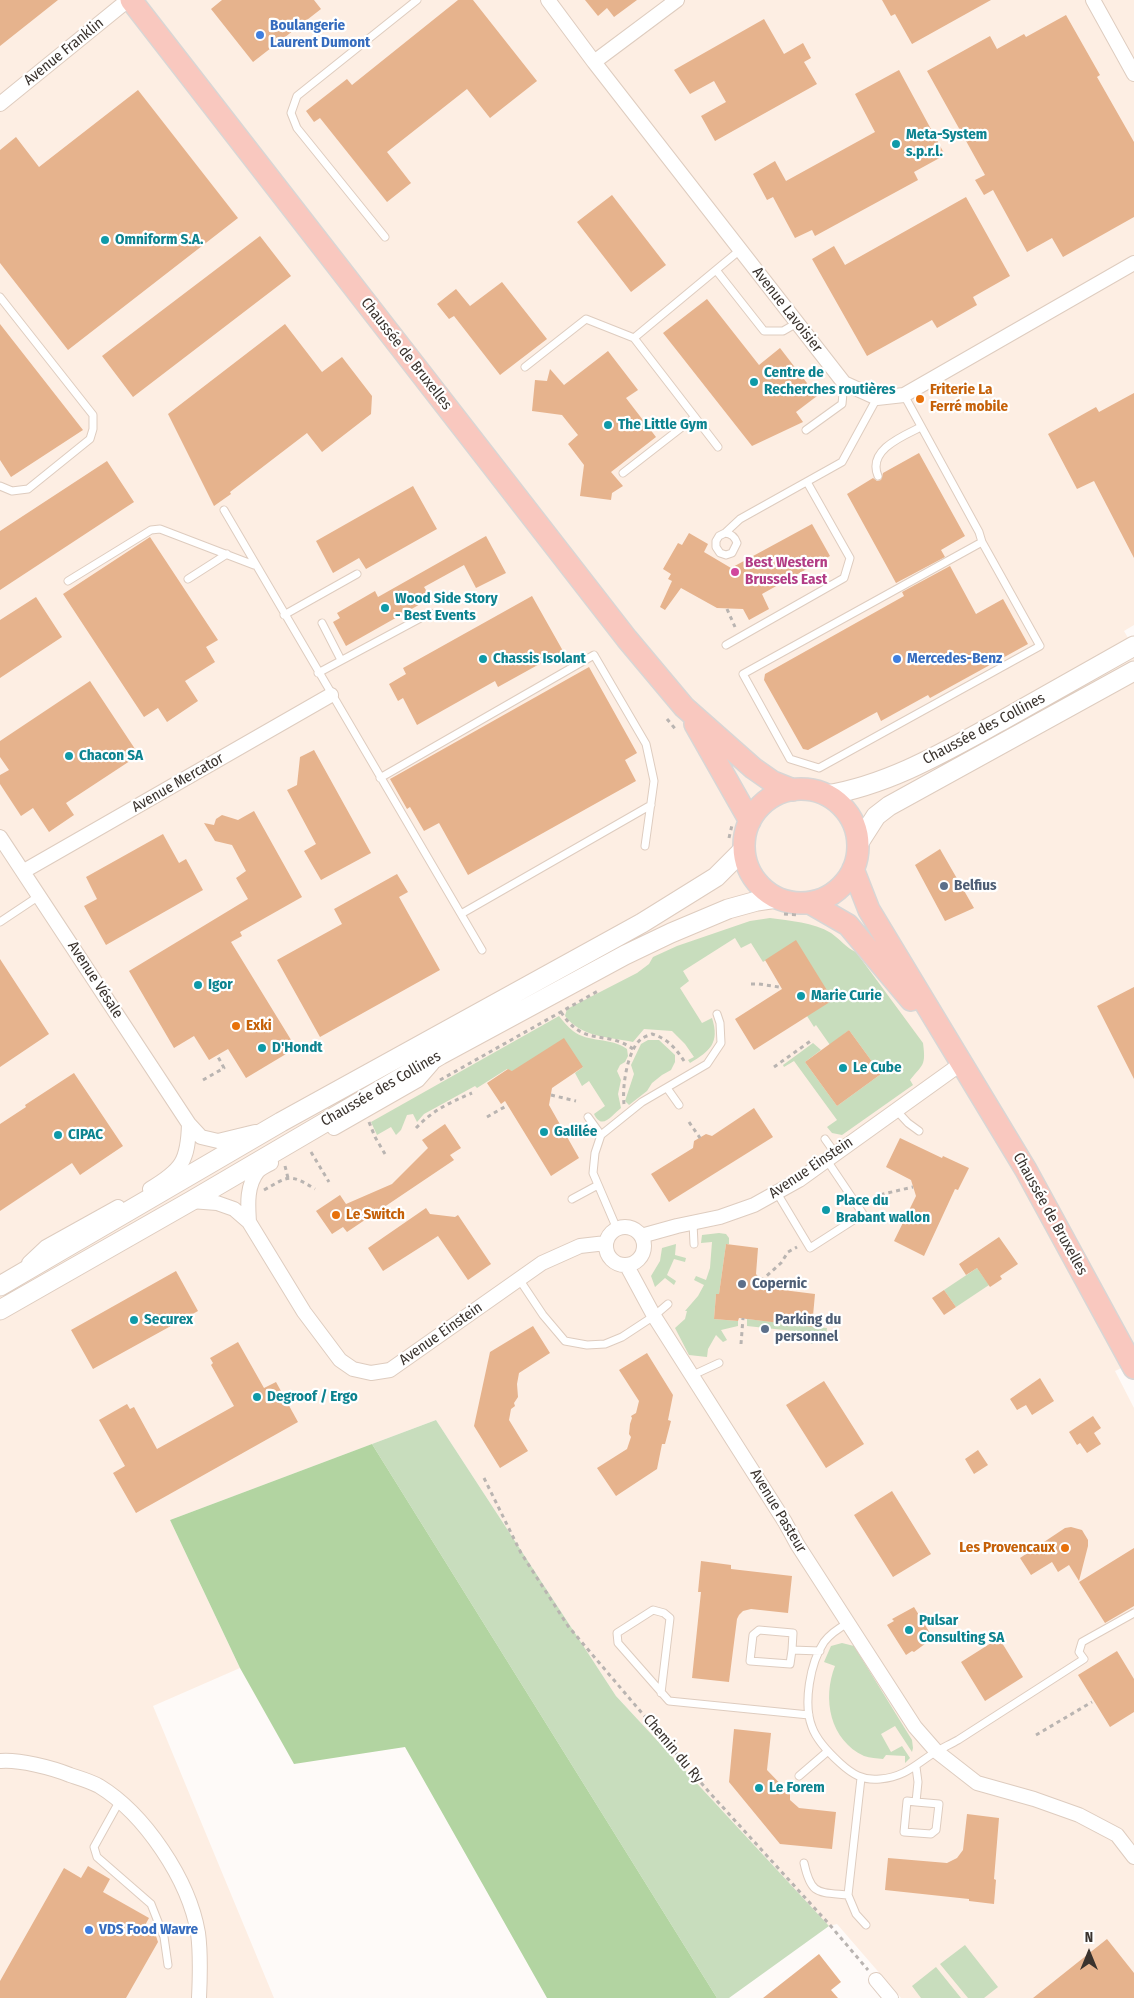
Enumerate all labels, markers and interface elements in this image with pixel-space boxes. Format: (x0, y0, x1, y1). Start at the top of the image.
street label: Avenue Franklin (21, 14, 107, 90)
place label: Boulangerie Laurent Dumont (270, 17, 370, 52)
marker: Boulangerie Laurent Dumont (254, 29, 266, 41)
place label: Meta-System s.p.r.l. (906, 126, 987, 161)
marker: Meta-System s.p.r.l. (890, 138, 902, 150)
place label: Omniform S.A. (115, 231, 204, 249)
marker: Omniform S.A. (99, 234, 111, 246)
street label: Avenue Lavoisier (748, 264, 826, 356)
street label: Chaussée de Bruxelles (357, 294, 455, 414)
place label: Centre de Recherches routières (764, 364, 895, 399)
marker: Centre de Recherches routières (748, 376, 760, 388)
place label: Friterie La Ferré mobile (930, 381, 1008, 416)
marker: Friterie La Ferré mobile (914, 393, 926, 405)
place label: The Little Gym (618, 416, 707, 434)
marker: The Little Gym (602, 419, 614, 431)
place label: Best Western Brussels East (745, 554, 828, 589)
marker: Best Western Brussels East (729, 566, 741, 578)
place label: Wood Side Story - Best Events (395, 590, 498, 625)
marker: Wood Side Story - Best Events (379, 602, 391, 614)
place label: Chassis Isolant (493, 650, 586, 668)
place label: Mercedes-Benz (907, 650, 1002, 668)
marker: Chassis Isolant (477, 653, 489, 665)
marker: Mercedes-Benz (891, 653, 903, 665)
street label: Chaussée des Collines (920, 689, 1048, 769)
place label: Chacon SA (79, 747, 143, 765)
street label: Avenue Mercator (129, 749, 227, 817)
marker: Chacon SA (63, 750, 75, 762)
place label: Belfius (954, 877, 997, 895)
marker: Belfius (938, 880, 950, 892)
street label: Avenue Vésale (63, 938, 127, 1022)
place label: Igor (208, 976, 233, 994)
marker: Igor (192, 979, 204, 991)
place label: Marie Curie (811, 987, 882, 1005)
marker: Marie Curie (795, 990, 807, 1002)
place label: Exki (246, 1017, 272, 1035)
marker: Exki (230, 1020, 242, 1032)
place label: D'Hondt (272, 1039, 323, 1057)
marker: D'Hondt (256, 1042, 268, 1054)
street label: Chaussée des Collines (318, 1047, 444, 1131)
place label: Le Cube (853, 1059, 902, 1077)
marker: Le Cube (837, 1062, 849, 1074)
place label: Galilée (554, 1123, 597, 1141)
place label: CIPAC (68, 1126, 103, 1144)
marker: Galilée (538, 1126, 550, 1138)
marker: CIPAC (52, 1129, 64, 1141)
street label: Avenue Einstein (766, 1133, 856, 1203)
street label: Chaussée de Bruxelles (1009, 1150, 1091, 1278)
place label: Place du Brabant wallon (836, 1192, 930, 1227)
marker: Place du Brabant wallon (820, 1204, 832, 1216)
place label: Le Switch (346, 1206, 405, 1224)
marker: Le Switch (330, 1209, 342, 1221)
place label: Copernic (752, 1275, 807, 1293)
marker: Copernic (736, 1278, 748, 1290)
street label: Avenue Einstein (396, 1299, 486, 1369)
place label: Securex (144, 1311, 193, 1329)
place label: Parking du personnel (775, 1311, 841, 1346)
marker: Securex (128, 1314, 140, 1326)
marker: Parking du personnel (759, 1323, 771, 1335)
place label: Degroof / Ergo (267, 1388, 358, 1406)
marker: Degroof / Ergo (251, 1391, 263, 1403)
street label: Avenue Pasteur (746, 1466, 810, 1556)
place label: Les Provencaux (959, 1539, 1055, 1557)
marker: Les Provencaux (1059, 1542, 1071, 1554)
place label: Pulsar Consulting SA (919, 1612, 1004, 1647)
marker: Pulsar Consulting SA (903, 1624, 915, 1636)
street label: Chemin du Ry (639, 1711, 707, 1787)
place label: Le Forem (769, 1779, 825, 1797)
marker: Le Forem (753, 1782, 765, 1794)
place label: VDS Food Wavre (99, 1921, 198, 1939)
marker: VDS Food Wavre (83, 1924, 95, 1936)
north arrow (1064, 1928, 1114, 1978)
text: N (1085, 1929, 1093, 1946)

